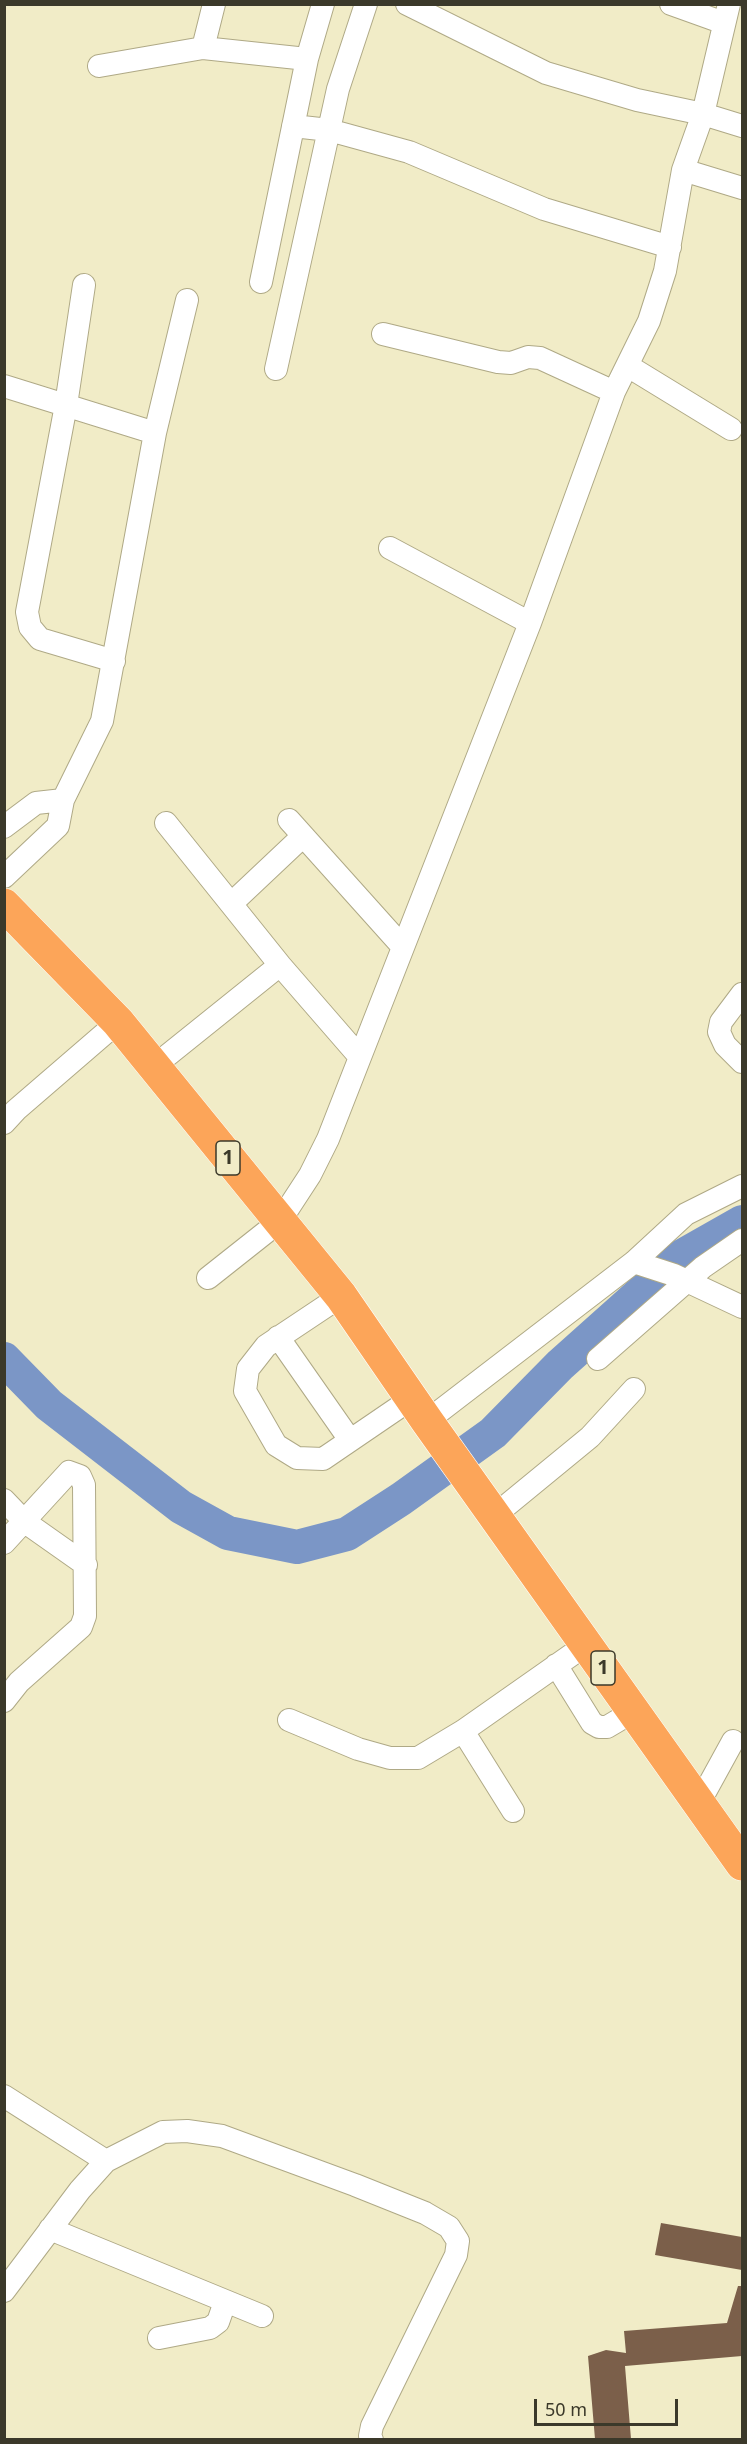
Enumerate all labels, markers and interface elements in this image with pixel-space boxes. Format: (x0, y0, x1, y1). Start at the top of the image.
road number: 1 (216, 1141, 240, 1175)
road number: 1 (591, 1651, 615, 1685)
scale bar (537, 2387, 681, 2425)
text: 50 m (545, 2397, 587, 2421)

